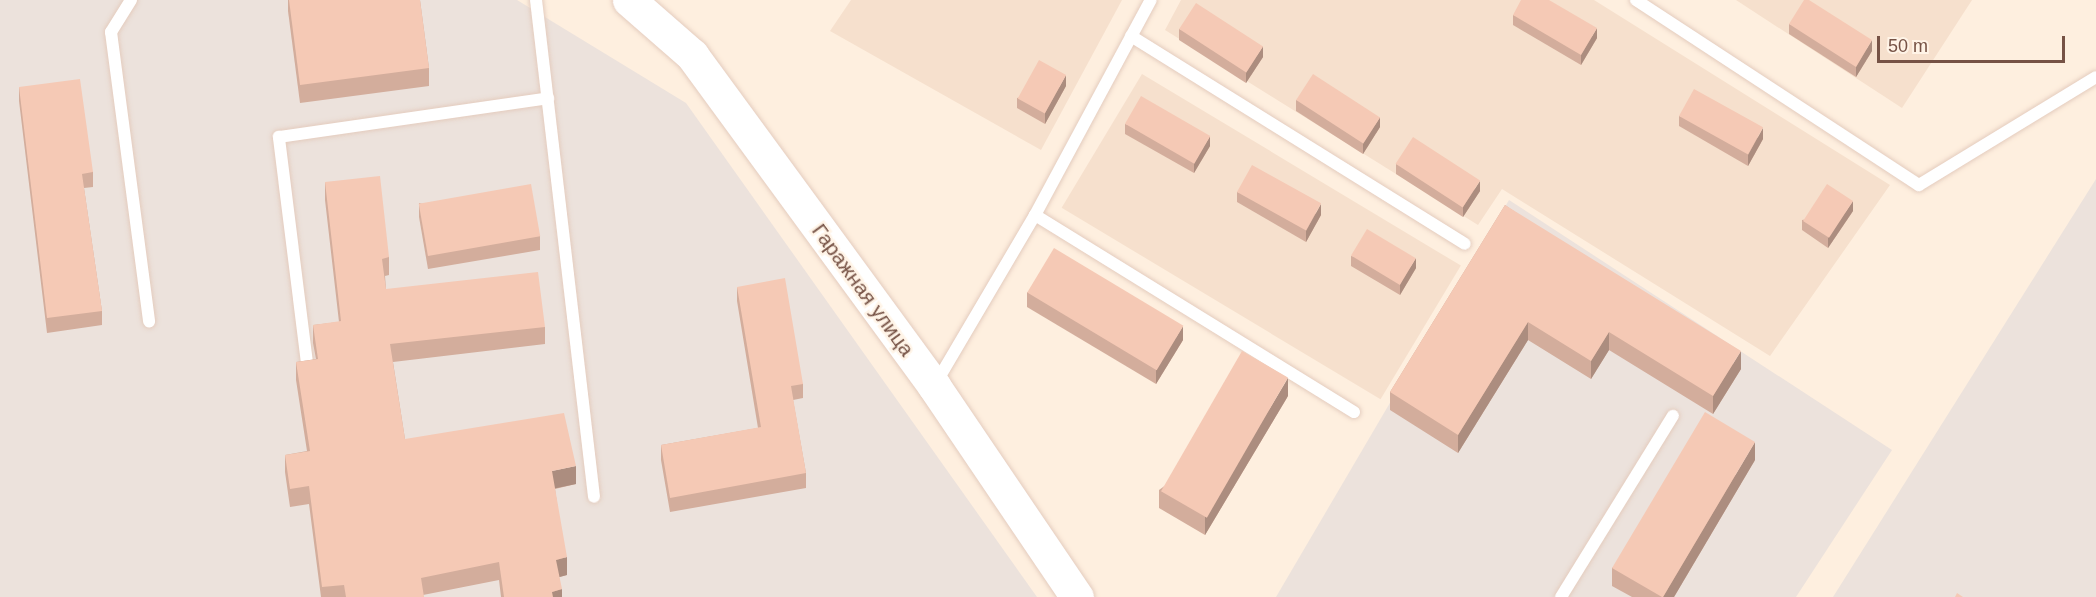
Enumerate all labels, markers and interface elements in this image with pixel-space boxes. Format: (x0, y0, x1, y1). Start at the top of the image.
scale bar (1880, 24, 2068, 62)
text: 50 m (1888, 36, 1928, 56)
street label: Гаражная улица (807, 219, 919, 361)

